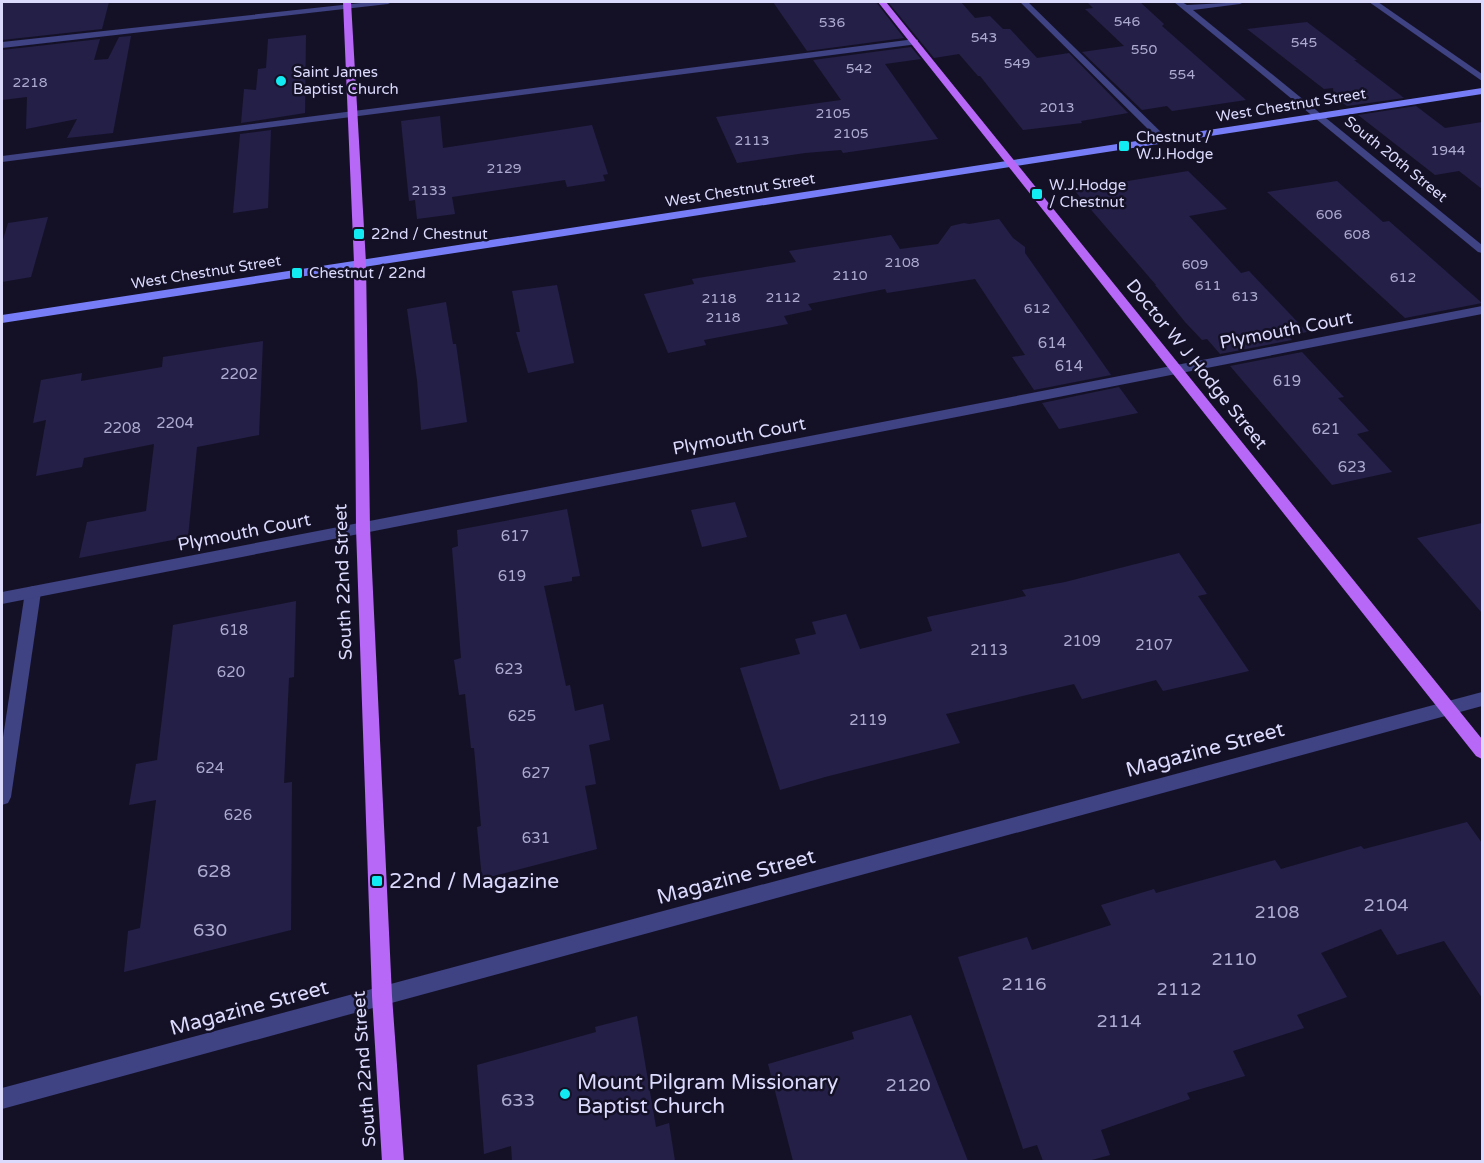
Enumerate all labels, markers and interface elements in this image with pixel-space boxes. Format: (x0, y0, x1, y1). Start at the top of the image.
house number: 546 (1114, 13, 1140, 30)
house number: 536 (819, 14, 845, 31)
house number: 543 (971, 29, 997, 46)
house number: 545 (1291, 34, 1317, 51)
house number: 550 (1131, 41, 1157, 58)
house number: 549 (1004, 55, 1030, 72)
house number: 542 (846, 60, 872, 77)
place label: Saint James Baptist Church (293, 63, 399, 98)
house number: 554 (1169, 66, 1195, 83)
house number: 2218 (12, 74, 48, 91)
marker: Saint James Baptist Church (274, 74, 288, 88)
street label: West Chestnut Street (1215, 84, 1367, 126)
house number: 2013 (1039, 99, 1075, 116)
house number: 2105 (815, 105, 851, 122)
street label: South 20th Street (1341, 112, 1451, 206)
house number: 2105 (833, 125, 869, 142)
place label: Chestnut / W.J.Hodge (1136, 128, 1213, 163)
house number: 2113 (734, 132, 770, 149)
marker: Chestnut / W.J.Hodge (1117, 139, 1131, 153)
house number: 1944 (1430, 142, 1466, 159)
house number: 2129 (486, 160, 522, 177)
street label: West Chestnut Street (664, 169, 816, 211)
place label: W.J.Hodge / Chestnut (1049, 176, 1126, 211)
house number: 2133 (411, 182, 447, 199)
marker: W.J.Hodge / Chestnut (1030, 187, 1044, 201)
house number: 606 (1316, 206, 1342, 223)
place label: 22nd / Chestnut (371, 225, 488, 243)
house number: 608 (1344, 226, 1370, 243)
marker: 22nd / Chestnut (352, 227, 366, 241)
street label: West Chestnut Street (130, 251, 282, 293)
house number: 2108 (884, 254, 920, 271)
house number: 609 (1182, 256, 1208, 273)
place label: Chestnut / 22nd (309, 264, 426, 282)
marker: Chestnut / 22nd (290, 266, 304, 280)
house number: 2110 (832, 267, 868, 284)
house number: 612 (1390, 269, 1416, 286)
street label: Doctor W J Hodge Street (1122, 275, 1272, 453)
house number: 611 (1195, 277, 1221, 294)
house number: 613 (1232, 288, 1258, 305)
house number: 2112 (765, 289, 801, 306)
house number: 2118 (701, 290, 737, 307)
house number: 612 (1024, 300, 1050, 317)
street label: Plymouth Court (1218, 306, 1354, 354)
house number: 2118 (705, 309, 741, 326)
house number: 614 (1038, 334, 1066, 352)
house number: 614 (1055, 357, 1083, 375)
house number: 2202 (220, 365, 258, 383)
house number: 619 (1273, 372, 1301, 390)
street label: Plymouth Court (671, 412, 807, 460)
house number: 2204 (156, 414, 194, 432)
house number: 2208 (103, 419, 141, 437)
house number: 621 (1312, 420, 1340, 438)
house number: 623 (1338, 458, 1366, 476)
street label: South 22nd Street (329, 503, 357, 661)
street label: Plymouth Court (176, 508, 312, 556)
house number: 617 (501, 527, 529, 545)
house number: 619 (498, 567, 526, 585)
house number: 618 (220, 621, 248, 639)
house number: 2109 (1063, 632, 1101, 650)
house number: 2107 (1135, 636, 1173, 654)
house number: 2113 (970, 641, 1008, 659)
house number: 623 (495, 660, 523, 678)
house number: 620 (217, 663, 245, 681)
house number: 625 (508, 707, 536, 725)
house number: 2119 (849, 711, 887, 729)
street label: Magazine Street (1123, 717, 1287, 783)
house number: 624 (196, 759, 224, 777)
house number: 627 (522, 764, 550, 782)
house number: 626 (224, 806, 252, 824)
house number: 631 (522, 829, 550, 847)
street label: Magazine Street (654, 844, 818, 910)
house number: 628 (197, 860, 231, 882)
place label: 22nd / Magazine (389, 869, 559, 894)
marker: 22nd / Magazine (370, 874, 384, 888)
house number: 2104 (1363, 894, 1409, 916)
house number: 2108 (1254, 901, 1300, 923)
house number: 630 (193, 919, 227, 941)
house number: 2110 (1211, 948, 1257, 970)
house number: 2116 (1001, 973, 1047, 995)
street label: Magazine Street (167, 975, 331, 1041)
house number: 2112 (1156, 978, 1202, 1000)
street label: South 22nd Street (348, 990, 380, 1148)
house number: 2114 (1096, 1010, 1142, 1032)
place label: Mount Pilgram Missionary Baptist Church (577, 1070, 838, 1119)
house number: 2120 (885, 1074, 931, 1096)
marker: Mount Pilgram Missionary Baptist Church (558, 1087, 572, 1101)
house number: 633 (501, 1089, 535, 1111)

